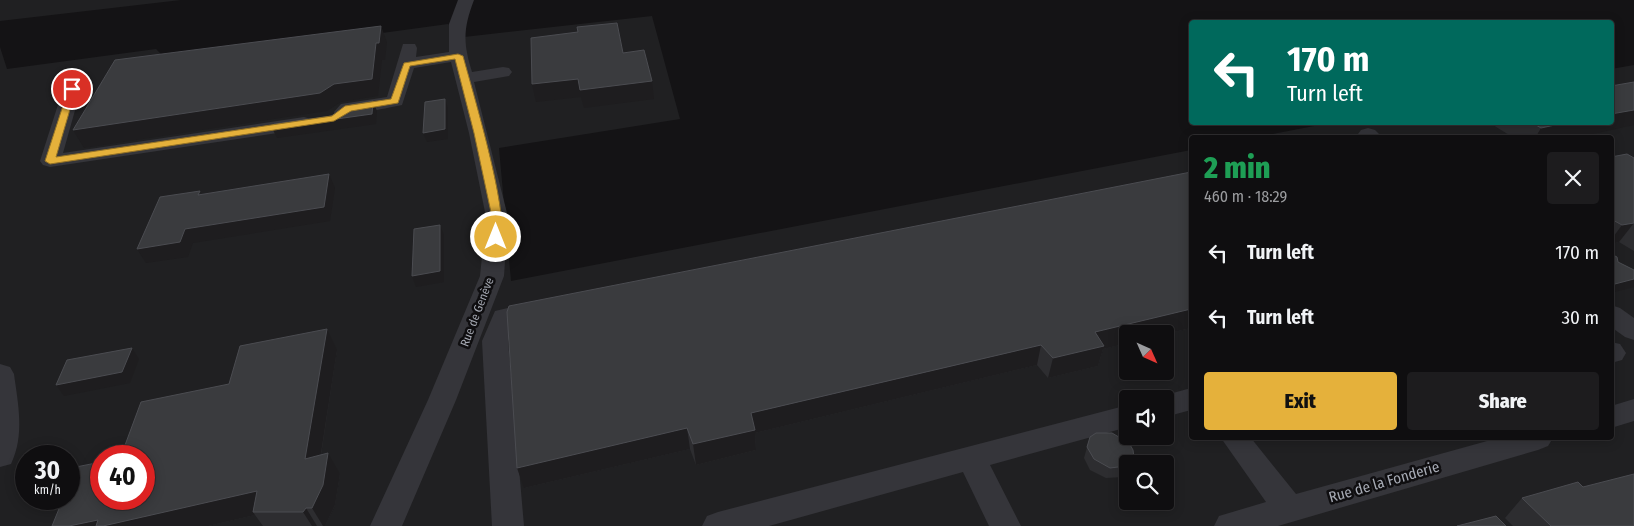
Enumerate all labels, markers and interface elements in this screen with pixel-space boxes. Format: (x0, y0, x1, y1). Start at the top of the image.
text: 170 m (1287, 38, 1370, 80)
icon: left (1204, 40, 1269, 105)
pin (51, 68, 93, 110)
icon: arrive (58, 75, 86, 103)
text: Turn left (1287, 80, 1363, 107)
text: 2 min (1204, 150, 1270, 186)
button: close (1547, 152, 1599, 204)
text: 460 m · 18:29 (1204, 187, 1287, 206)
position arrow (469, 210, 521, 262)
icon: left (1204, 239, 1232, 267)
text: Turn left (1247, 241, 1314, 264)
text: 170 m (1555, 241, 1599, 264)
street label: Rue de Genève (457, 275, 497, 349)
icon: left (1204, 304, 1232, 332)
text: Turn left (1247, 306, 1314, 329)
text: 30 m (1561, 306, 1599, 329)
north arrow (1119, 325, 1174, 380)
map controls (1119, 325, 1174, 510)
button: Exit (1204, 372, 1397, 430)
button: Share (1407, 372, 1599, 430)
button: sound (1119, 390, 1174, 445)
speed limit sign: 40 (90, 445, 155, 510)
button: search (1119, 455, 1174, 510)
text: 30 (35, 456, 60, 486)
street label: Rue de la Fonderie (1327, 458, 1441, 506)
text: km/h (34, 483, 61, 497)

